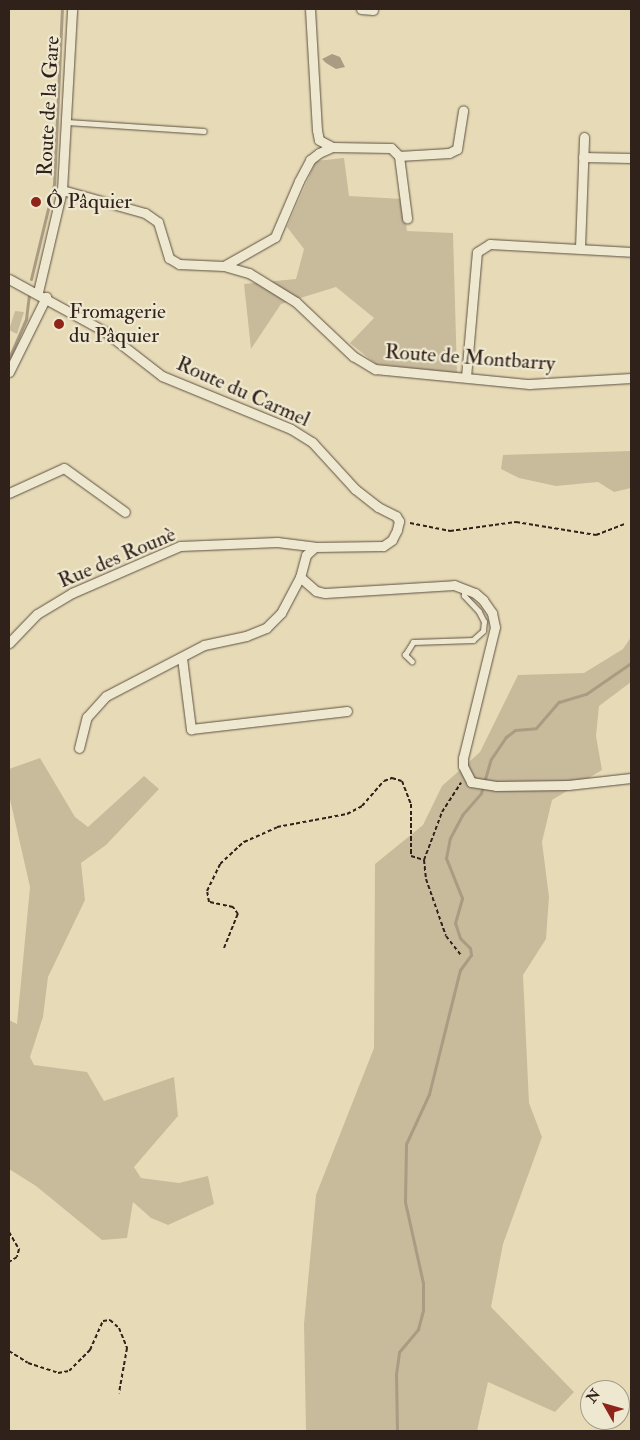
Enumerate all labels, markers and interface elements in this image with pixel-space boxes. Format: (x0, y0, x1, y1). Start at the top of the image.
street label: Route de la Gare (33, 35, 65, 177)
place label: Ô Pâquier (46, 189, 132, 215)
marker: Ô Pâquier (30, 196, 42, 208)
place label: Fromagerie du Pâquier (69, 299, 166, 349)
marker: Fromagerie du Pâquier (53, 318, 65, 330)
street label: Route de Montbarry (384, 339, 556, 377)
street label: Route du Carmel (172, 351, 314, 433)
street label: Rue des Rounè (55, 522, 179, 594)
north arrow (580, 1380, 630, 1430)
text: N (583, 1386, 604, 1406)

